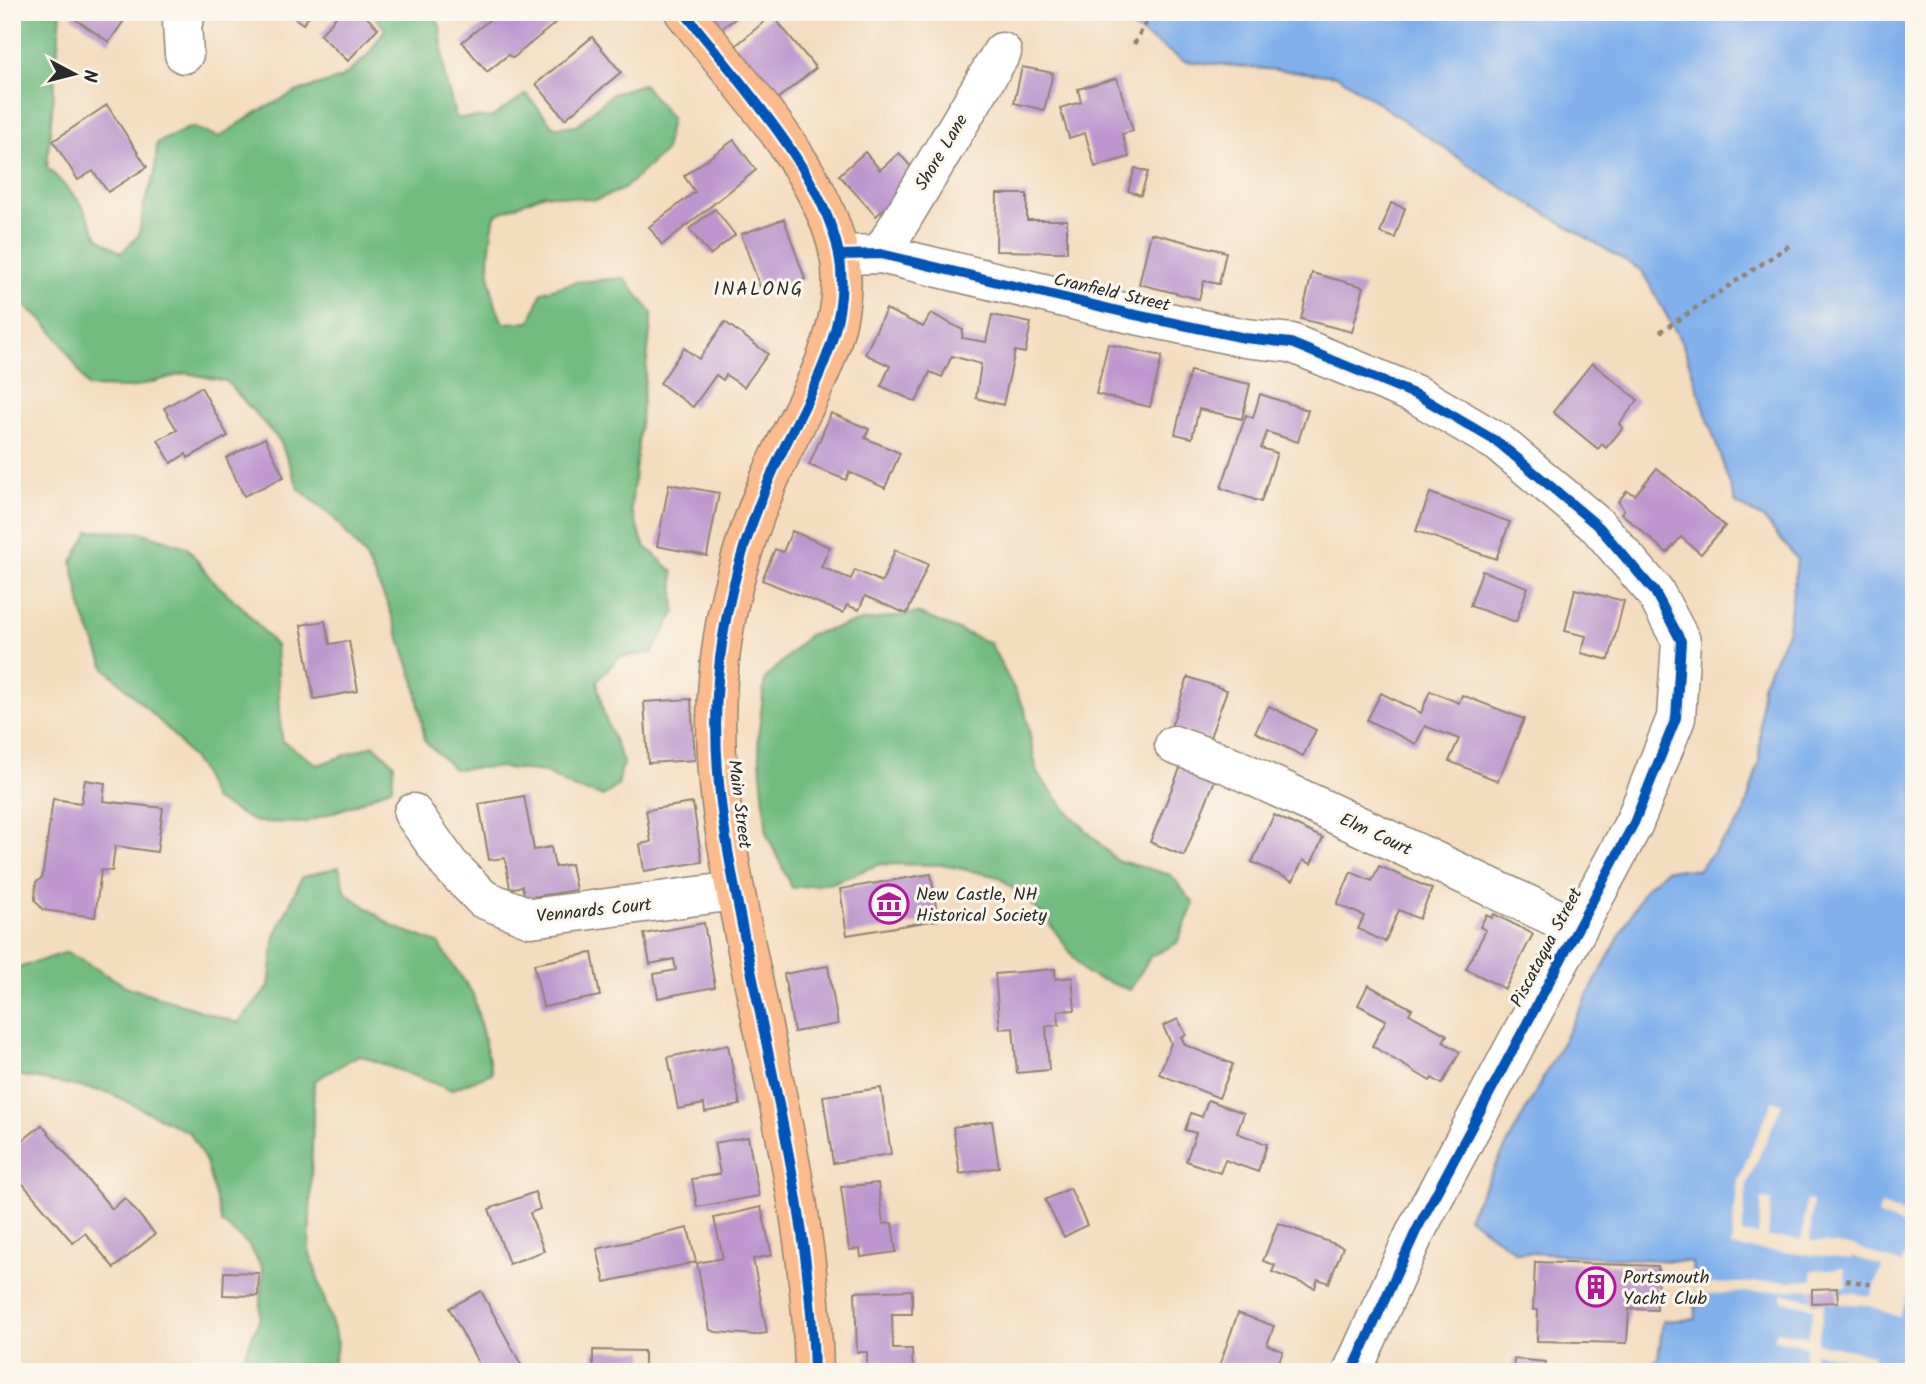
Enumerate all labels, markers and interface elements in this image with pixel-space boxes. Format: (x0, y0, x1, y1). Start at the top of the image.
north arrow (38, 38, 108, 108)
text: N (73, 68, 105, 84)
street label: Shore Lane (908, 109, 977, 197)
street label: Cranfield Street (1051, 266, 1174, 321)
district label: INALONG (714, 275, 804, 305)
street label: Main Street (719, 758, 758, 851)
street label: Elm Court (1334, 806, 1417, 865)
place label: New Castle, NH Historical Society (916, 881, 1048, 931)
street label: Piscataqua Street (1504, 882, 1592, 1013)
museum icon: New Castle, NH Historical Society (868, 883, 910, 925)
street label: Vennards Court (535, 891, 654, 932)
place label: Portsmouth Yacht Club (1623, 1264, 1709, 1314)
building icon: Portsmouth Yacht Club (1575, 1266, 1617, 1308)

